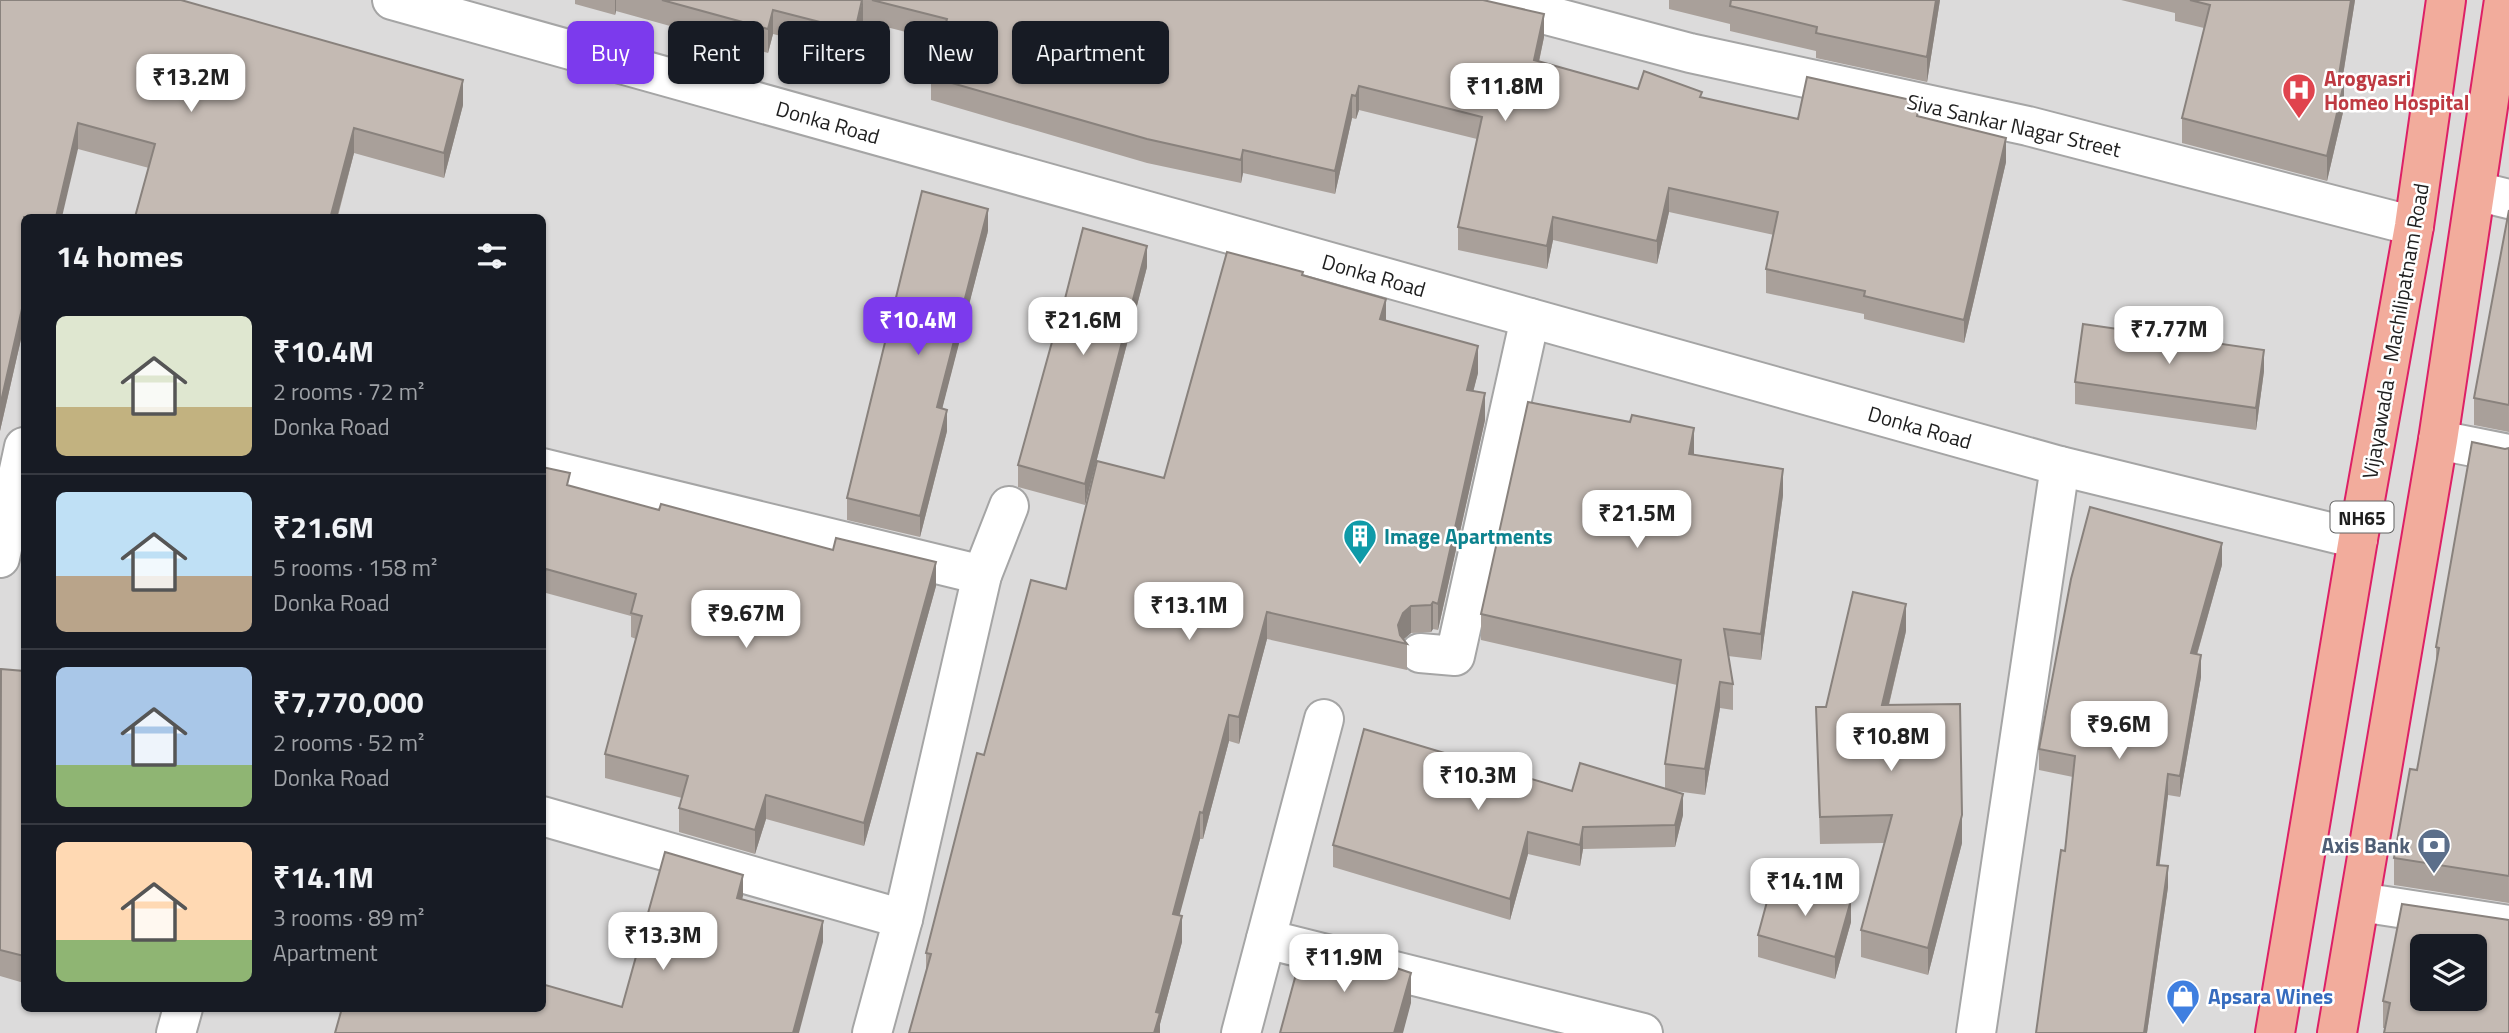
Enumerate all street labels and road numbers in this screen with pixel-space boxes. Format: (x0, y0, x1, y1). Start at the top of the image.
street label: Siva Sankar Nagar Street (1904, 85, 2125, 165)
street label: Donka Road (772, 92, 884, 152)
street label: Vijayawada - Machilipatnam Road (2353, 181, 2437, 481)
street label: Donka Road (1318, 245, 1430, 305)
street label: Donka Road (1864, 397, 1976, 457)
road number: NH65 (2330, 502, 2394, 532)

